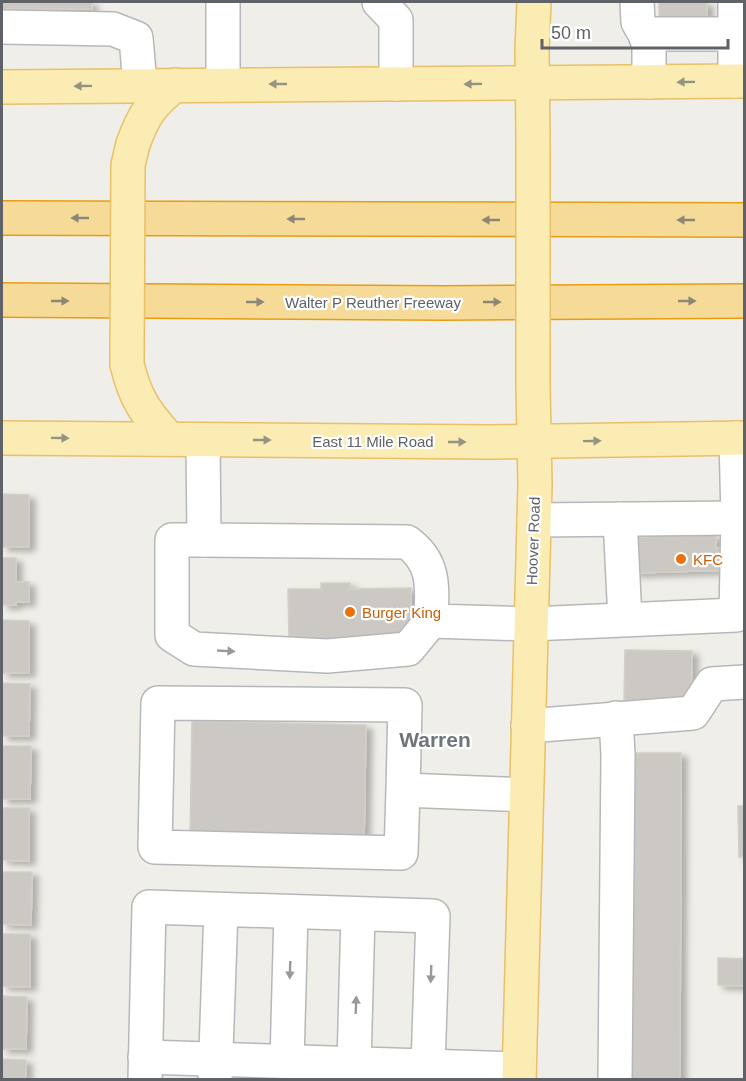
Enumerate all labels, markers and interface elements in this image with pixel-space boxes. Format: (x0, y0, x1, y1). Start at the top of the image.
scale bar (542, 12, 728, 50)
text: 50 m (551, 23, 591, 43)
one-way arrow (677, 77, 696, 87)
one-way arrow (464, 79, 483, 89)
one-way arrow (269, 80, 288, 89)
one-way arrow (74, 81, 93, 91)
one-way arrow (71, 213, 90, 223)
one-way arrow (287, 214, 306, 224)
one-way arrow (677, 215, 696, 225)
one-way arrow (482, 216, 501, 225)
street label: Walter P Reuther Freeway (285, 294, 461, 311)
one-way arrow (50, 296, 69, 306)
one-way arrow (677, 296, 696, 306)
one-way arrow (245, 297, 264, 307)
one-way arrow (482, 298, 501, 307)
one-way arrow (50, 433, 69, 443)
street label: East 11 Mile Road (312, 433, 434, 450)
one-way arrow (252, 436, 271, 445)
one-way arrow (447, 437, 466, 447)
one-way arrow (582, 437, 601, 446)
street label: Hoover Road (523, 497, 543, 585)
place label: KFC (693, 551, 723, 568)
marker: KFC (674, 552, 688, 566)
place label: Burger King (362, 604, 441, 621)
marker: Burger King (343, 605, 357, 619)
one-way arrow (217, 646, 236, 655)
district label: Warren (399, 728, 471, 751)
one-way arrow (285, 961, 294, 980)
one-way arrow (426, 965, 436, 984)
one-way arrow (351, 996, 360, 1015)

